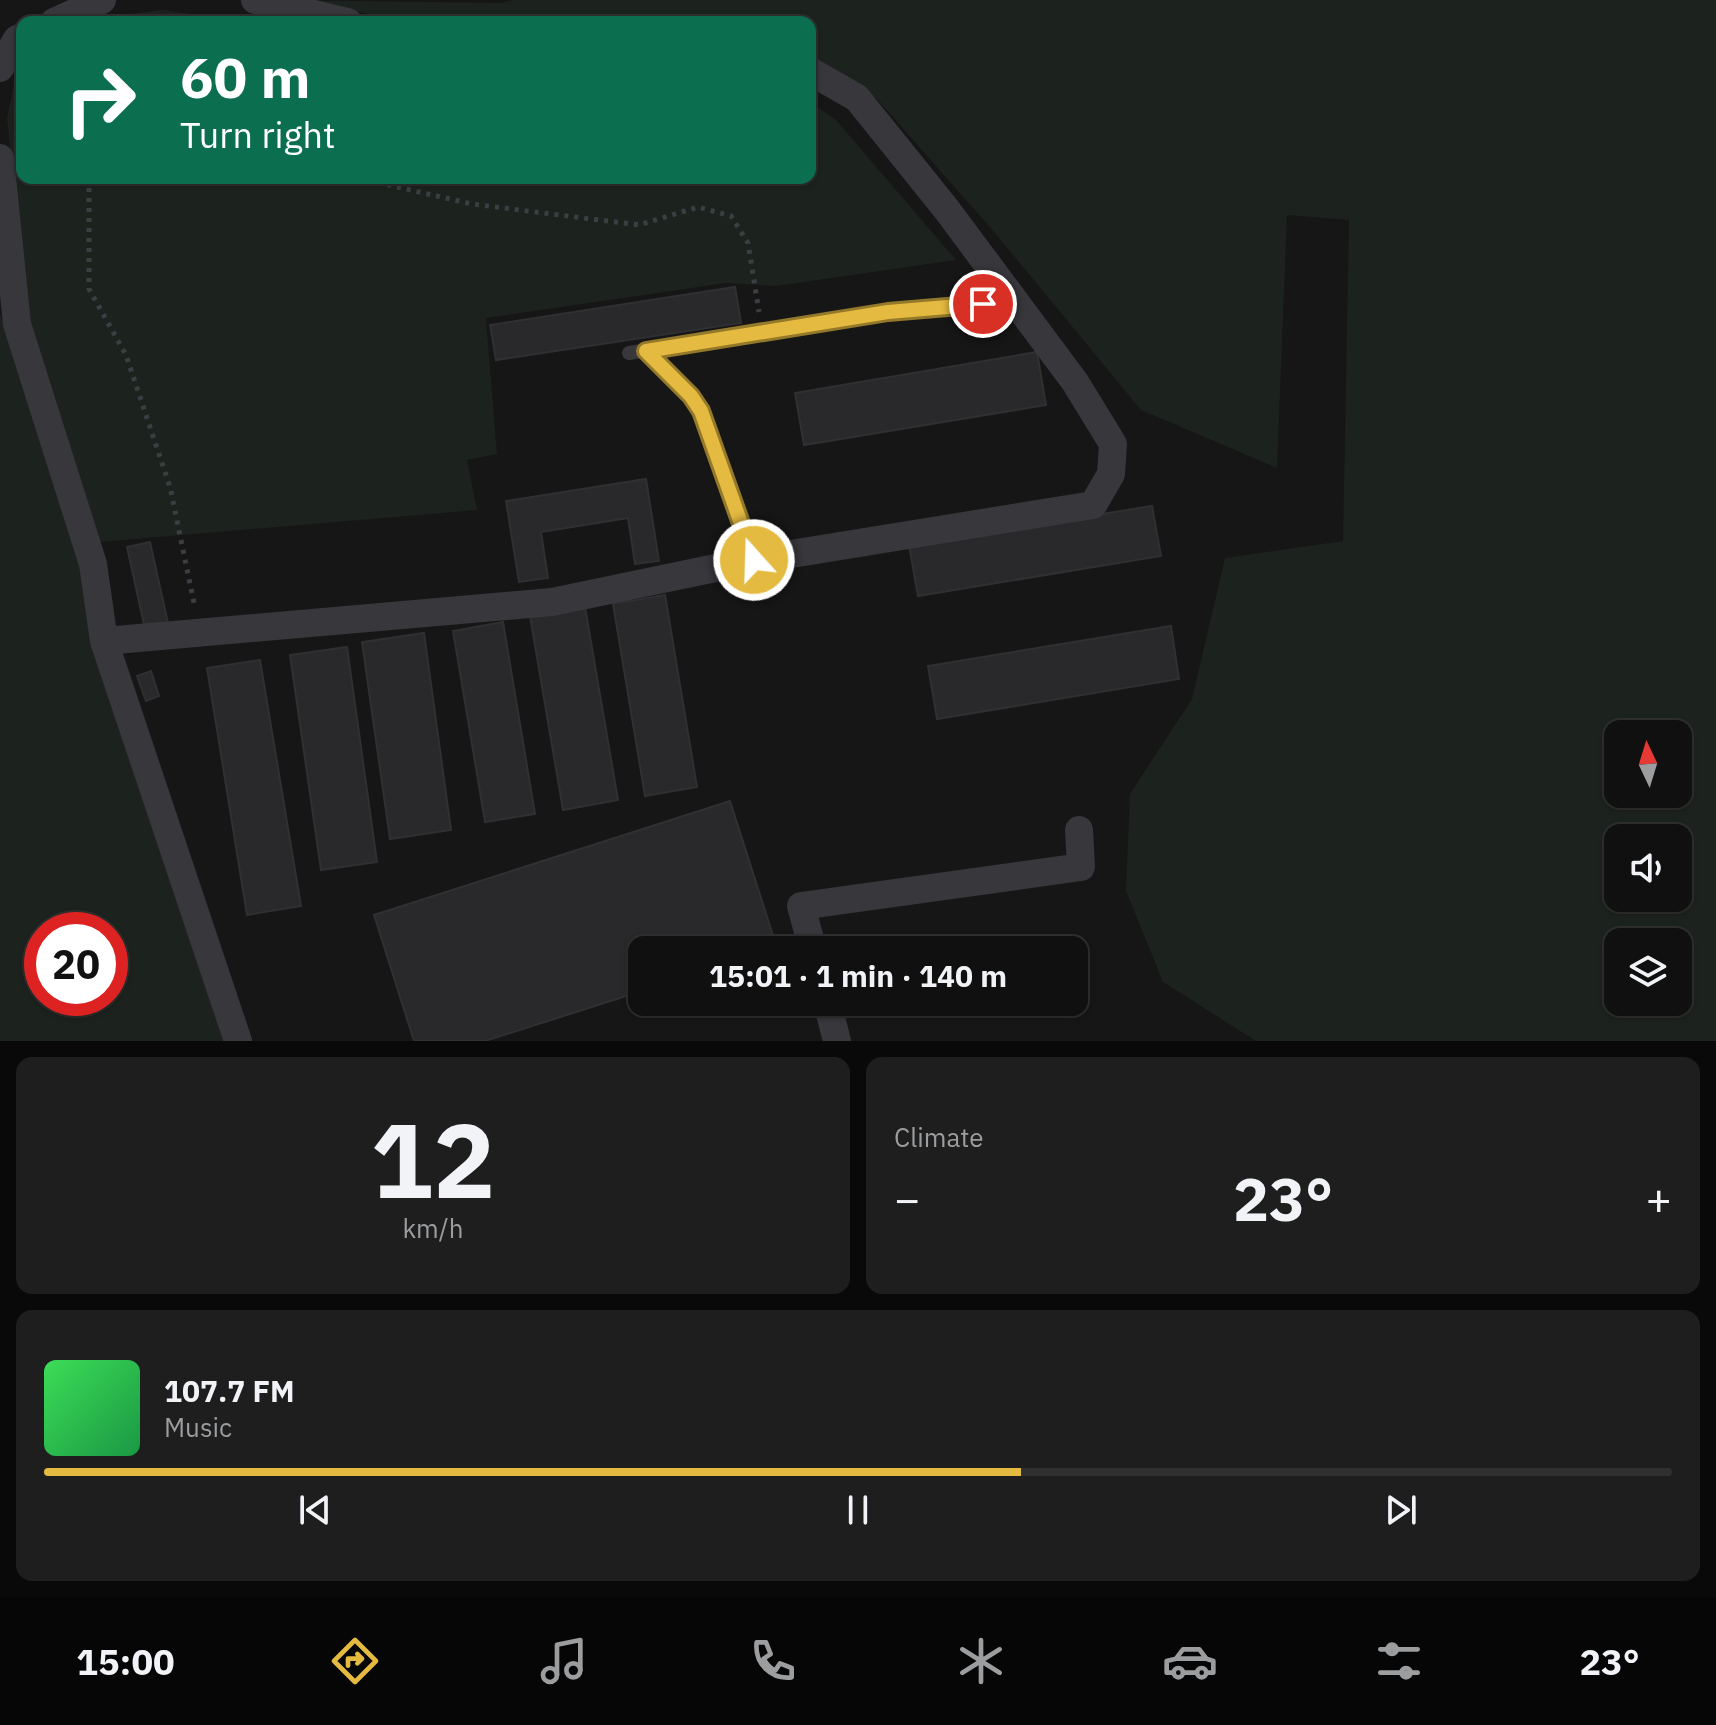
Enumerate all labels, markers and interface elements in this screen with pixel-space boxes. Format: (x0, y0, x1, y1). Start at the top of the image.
text: 60 m (180, 41, 310, 113)
icon: right (48, 48, 152, 152)
text: Turn right (180, 111, 336, 158)
pin (949, 270, 1017, 338)
icon: arrive (961, 282, 1005, 326)
position arrow (712, 518, 796, 602)
north arrow (1604, 720, 1692, 808)
map controls (1604, 720, 1692, 1016)
button: sound (1604, 824, 1692, 912)
speed limit sign: 20 (24, 912, 128, 1016)
button: layers (1604, 928, 1692, 1016)
text: 15:01 · 1 min · 140 m (709, 956, 1007, 995)
text: 12 (371, 1091, 495, 1227)
text: Climate (894, 1120, 984, 1154)
text: 23° (1233, 1159, 1333, 1238)
text: − (894, 1170, 920, 1227)
text: + (1646, 1170, 1672, 1227)
text: km/h (402, 1211, 464, 1245)
text: 107.7 FM (164, 1371, 295, 1410)
text: Music (164, 1410, 232, 1444)
icon: previous (293, 1488, 337, 1532)
icon: pause (836, 1488, 880, 1532)
icon: next (1379, 1488, 1423, 1532)
icon: directions (327, 1633, 383, 1689)
icon: music (536, 1633, 592, 1689)
icon: phone (745, 1633, 801, 1689)
icon: climate (953, 1633, 1009, 1689)
icon: car (1162, 1633, 1218, 1689)
icon: filters (1371, 1633, 1427, 1689)
text: 15:00 (76, 1638, 175, 1685)
text: 23° (1579, 1638, 1640, 1685)

